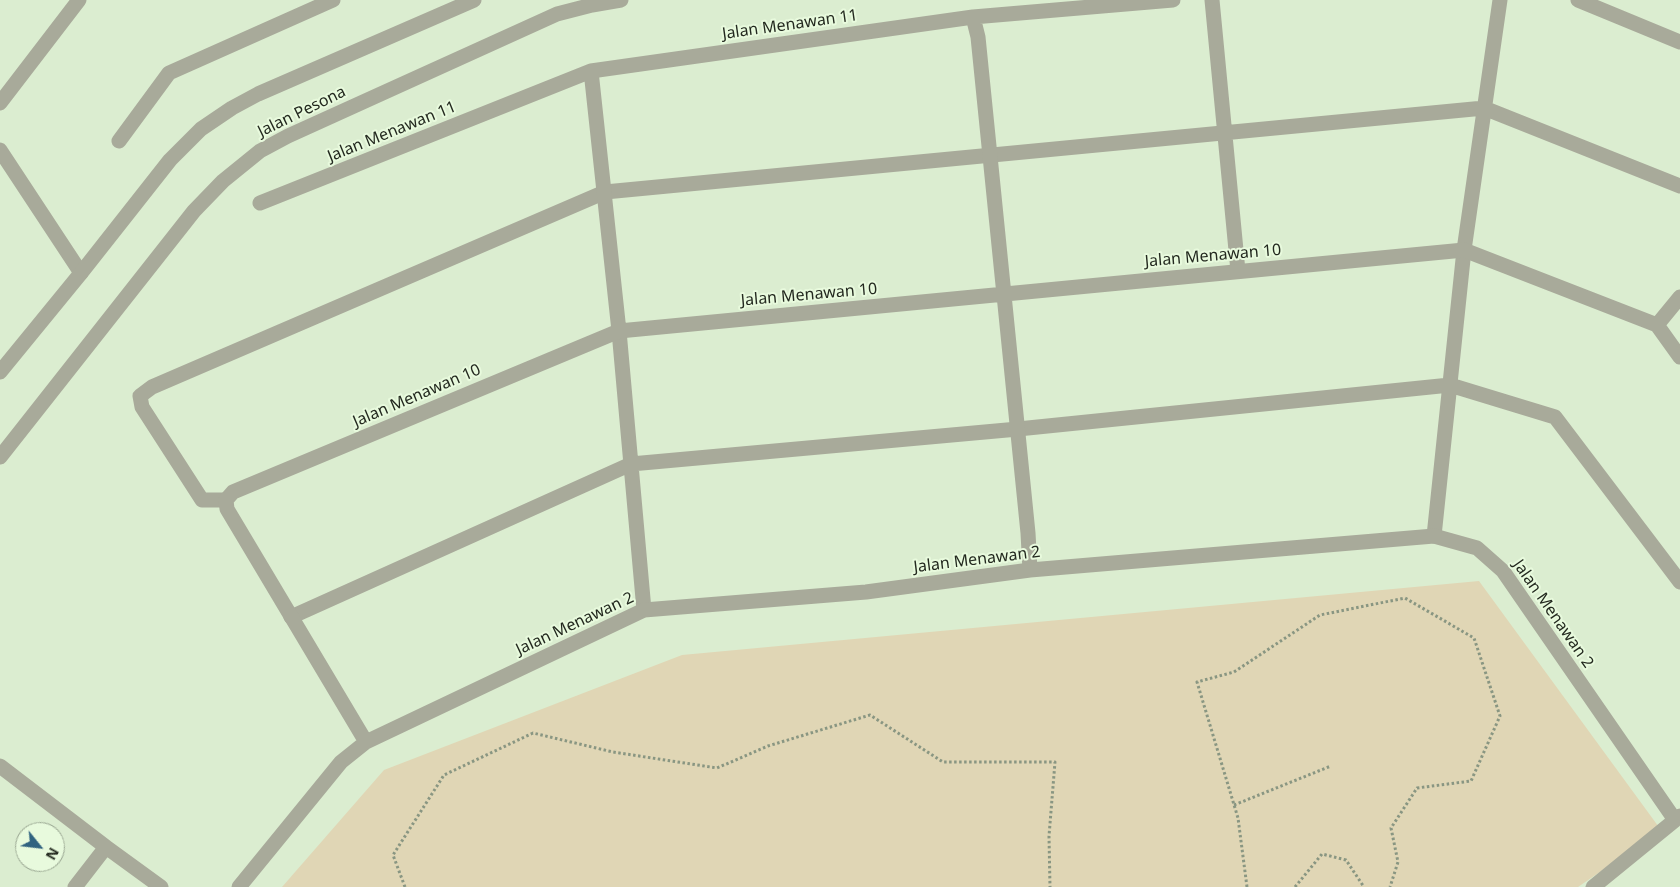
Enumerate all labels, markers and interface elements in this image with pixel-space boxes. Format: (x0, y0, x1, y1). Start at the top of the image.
street label: Jalan Menawan 11 (721, 6, 859, 44)
street label: Jalan Pesona (255, 82, 349, 142)
street label: Jalan Menawan 11 (325, 97, 459, 167)
street label: Jalan Menawan 10 (1144, 240, 1282, 272)
street label: Jalan Menawan 10 (740, 279, 878, 311)
street label: Jalan Menawan 10 (350, 360, 484, 432)
street label: Jalan Menawan 2 (912, 543, 1042, 577)
street label: Jalan Menawan 2 (1509, 556, 1597, 672)
street label: Jalan Menawan 2 (513, 588, 637, 660)
north arrow (15, 822, 65, 872)
text: N (42, 844, 64, 864)

